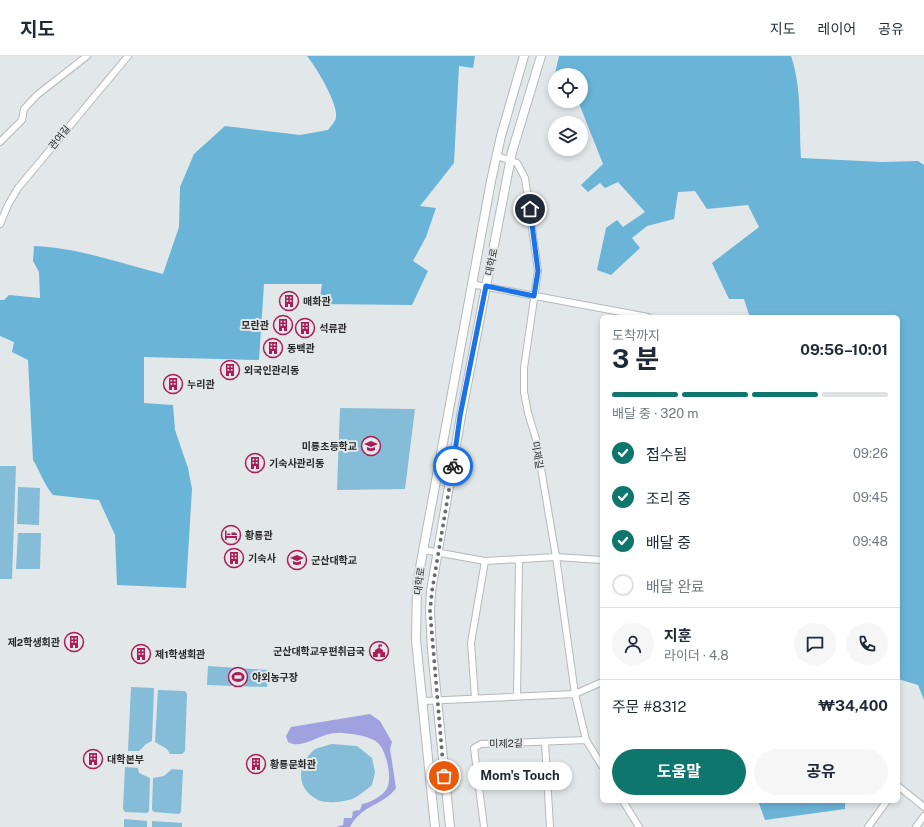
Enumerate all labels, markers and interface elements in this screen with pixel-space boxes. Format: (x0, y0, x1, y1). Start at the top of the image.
text: 지도 (20, 18, 55, 40)
text: 지도 (770, 21, 796, 37)
text: 레이어 (818, 21, 856, 37)
text: 공유 (878, 21, 904, 37)
map controls (548, 68, 588, 156)
button: locate (548, 68, 588, 108)
button: layers (548, 116, 588, 156)
street label: 관여길 (46, 122, 72, 152)
pin (513, 192, 547, 226)
icon: home (519, 198, 541, 220)
street label: 대학로 (482, 247, 500, 277)
building icon: 매화관 (278, 290, 300, 312)
place label: 매화관 (303, 295, 331, 307)
building icon: 모란관 (272, 314, 294, 336)
building icon: 석류관 (294, 317, 316, 339)
place label: 모란관 (241, 319, 269, 331)
place label: 석류관 (319, 322, 347, 334)
text: 도착까지 (612, 328, 660, 343)
building icon: 동백관 (262, 337, 284, 359)
text: 09:56–10:01 (800, 341, 888, 358)
place label: 동백관 (287, 342, 315, 354)
text: 3 분 (612, 343, 659, 374)
building icon: 외국인관리동 (219, 359, 241, 381)
place label: 외국인관리동 (244, 364, 299, 376)
building icon: 누리관 (162, 373, 184, 395)
place label: 누리관 (187, 378, 215, 390)
text: 배달 중 · 320 m (612, 406, 699, 421)
school or university icon: 미룡초등학교 (360, 435, 382, 457)
place label: 미룡초등학교 (302, 440, 357, 452)
street label: 미제길 (530, 440, 546, 470)
icon: check (612, 442, 634, 464)
courier (433, 446, 473, 486)
text: 접수됨 (646, 446, 687, 463)
text: 09:26 (853, 446, 888, 461)
building icon: 기숙사관리동 (244, 452, 266, 474)
icon: bike (442, 455, 464, 477)
place label: 기숙사관리동 (269, 457, 324, 469)
icon: check (612, 486, 634, 508)
text: 조리 중 (646, 490, 691, 507)
text: 09:45 (853, 490, 888, 505)
hotel icon: 황룡관 (220, 524, 242, 546)
place label: 황룡관 (245, 529, 273, 541)
icon: check (612, 530, 634, 552)
text: 배달 중 (646, 534, 691, 551)
text: 09:48 (853, 534, 888, 549)
building icon: 기숙사 (223, 547, 245, 569)
school or university icon: 군산대학교 (286, 549, 308, 571)
place label: 기숙사 (248, 552, 276, 564)
place label: 군산대학교 (311, 554, 357, 566)
street label: 대학로 (411, 566, 427, 596)
text: 배달 완료 (646, 578, 705, 595)
button: person (612, 623, 654, 665)
button: chat (794, 623, 836, 665)
button: phone (846, 623, 888, 665)
text: 지훈 (664, 627, 692, 644)
building icon: 제2학생회관 (63, 631, 85, 653)
place label: 제2학생회관 (8, 636, 60, 648)
public building icon: 군산대학교우편취급국 (368, 640, 390, 662)
building icon: 제1학생회관 (130, 643, 152, 665)
place label: 군산대학교우편취급국 (273, 645, 365, 657)
place label: 제1학생회관 (155, 648, 205, 660)
text: 라이더 · 4.8 (664, 648, 729, 663)
sports icon: 야외농구장 (227, 666, 249, 688)
place label: 야외농구장 (252, 671, 298, 683)
text: ₩34,400 (818, 697, 888, 714)
text: 주문 #8312 (612, 698, 686, 715)
street label: 미제2길 (489, 737, 523, 749)
building icon: 대학본부 (82, 748, 104, 770)
button: 도움말 (612, 749, 746, 795)
button: 공유 (754, 749, 888, 795)
place label: 대학본부 (107, 753, 144, 765)
building icon: 황룡문화관 (245, 753, 267, 775)
place label: 황룡문화관 (270, 758, 316, 770)
pin (427, 759, 461, 793)
callout: Mom's Touch (468, 762, 572, 790)
icon: bag (433, 765, 455, 787)
text: Mom's Touch (480, 768, 560, 783)

